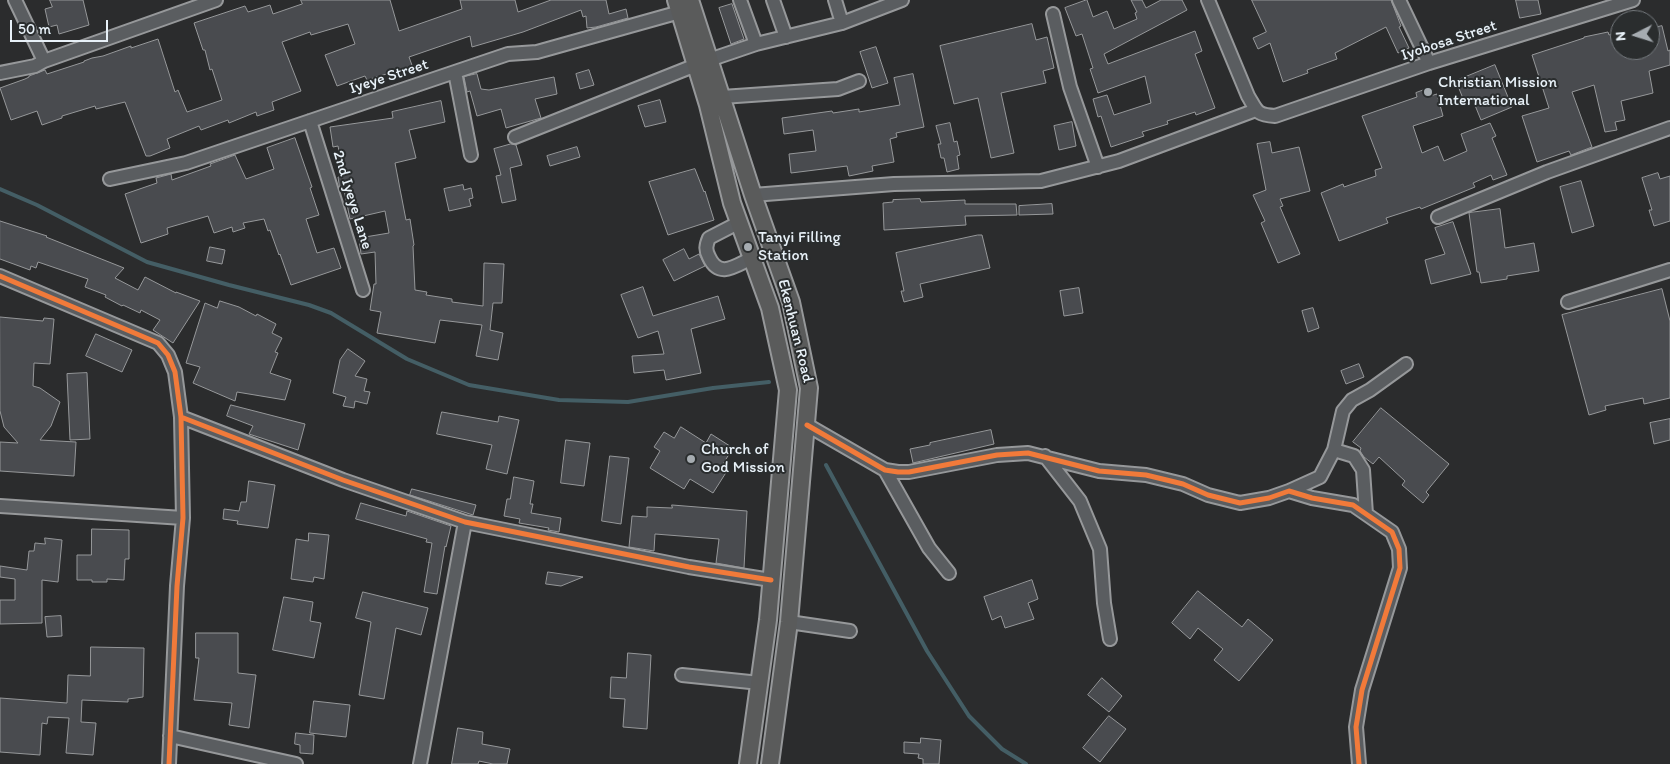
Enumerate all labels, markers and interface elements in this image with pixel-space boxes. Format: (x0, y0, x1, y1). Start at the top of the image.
scale bar (12, 10, 110, 42)
north arrow (1610, 10, 1660, 60)
street label: Iyobosa Street (1399, 16, 1499, 66)
text: 50 m (18, 20, 51, 38)
text: N (1612, 31, 1629, 42)
street label: Iyeye Street (347, 55, 431, 99)
place label: Christian Mission International (1438, 73, 1557, 111)
marker: Christian Mission International (1422, 86, 1434, 98)
street label: 2nd Iyeye Lane (328, 148, 376, 252)
place label: Tanyi Filling Station (758, 228, 841, 266)
marker: Tanyi Filling Station (742, 241, 754, 253)
street label: Ekenhuan Road (773, 277, 817, 385)
place label: Church of God Mission (701, 440, 785, 478)
marker: Church of God Mission (685, 453, 697, 465)

